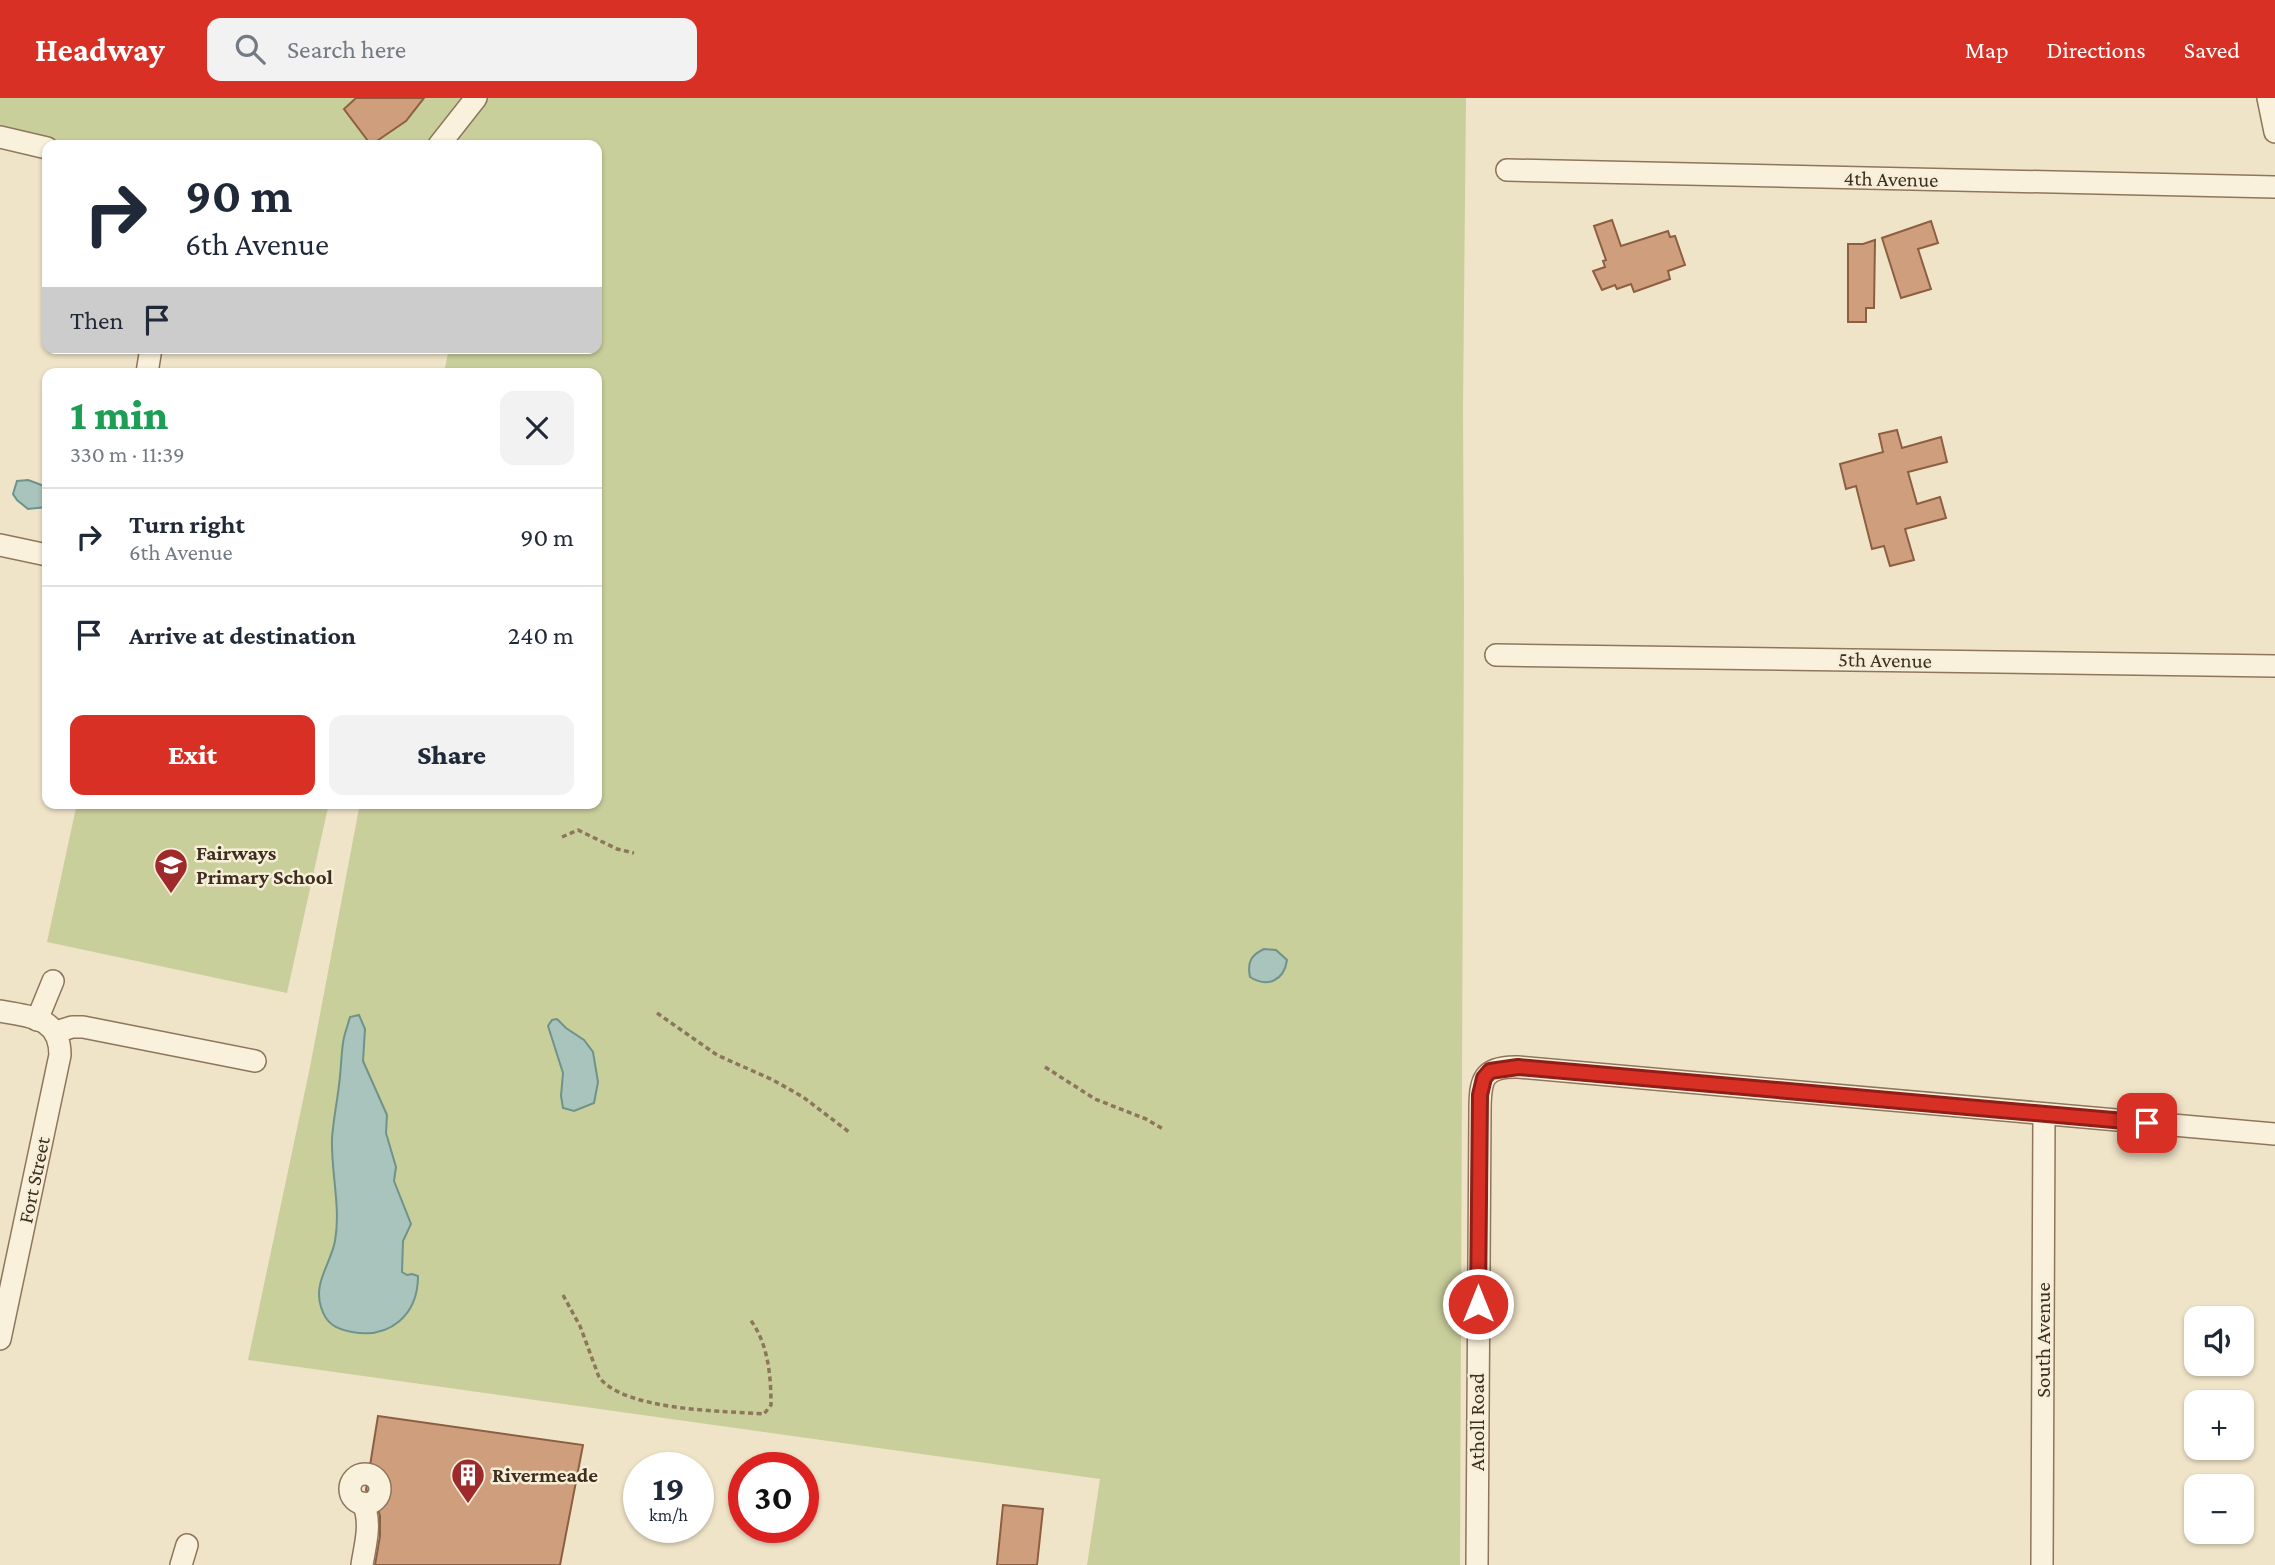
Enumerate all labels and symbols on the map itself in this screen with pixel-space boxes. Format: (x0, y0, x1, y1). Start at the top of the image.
street label: 4th Avenue (1843, 166, 1939, 192)
street label: 5th Avenue (1838, 647, 1932, 673)
place label: Fairways Primary School (196, 841, 333, 889)
school or university icon: Fairways Primary School (152, 846, 190, 895)
pin (2117, 1093, 2177, 1153)
street label: Fort Street (13, 1134, 55, 1225)
position arrow (1441, 1267, 1515, 1341)
street label: South Avenue (2031, 1282, 2055, 1398)
street label: Atholl Road (1465, 1373, 1489, 1471)
speed limit sign: 30 (728, 1452, 819, 1543)
building icon: Rivermeade (449, 1456, 487, 1505)
place label: Rivermeade (492, 1463, 598, 1487)

